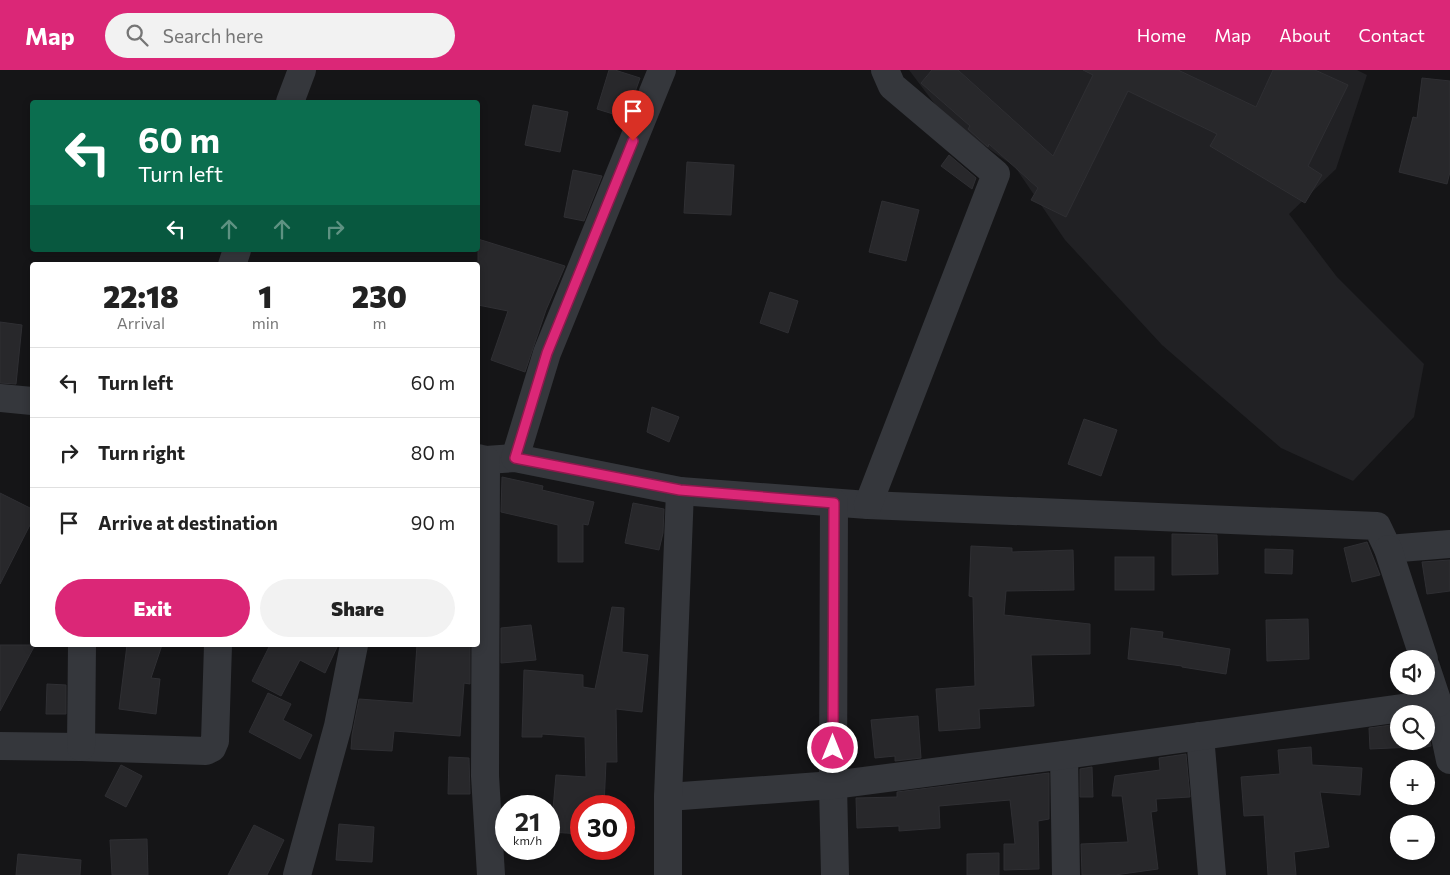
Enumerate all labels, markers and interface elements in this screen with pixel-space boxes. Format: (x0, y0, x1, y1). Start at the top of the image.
search box (105, 13, 455, 58)
text: Map (25, 21, 75, 50)
icon: search (123, 21, 151, 49)
text: Search here (163, 24, 263, 47)
text: Home (1137, 24, 1186, 46)
text: Map (1214, 24, 1251, 46)
text: About (1279, 24, 1331, 46)
text: Contact (1359, 24, 1425, 46)
pin (612, 90, 654, 141)
icon: arrive (619, 97, 647, 125)
text: 60 m (138, 117, 220, 160)
icon: left (55, 120, 120, 185)
text: Turn left (138, 160, 223, 187)
icon: left (162, 215, 190, 243)
icon: ahead (215, 215, 243, 243)
icon: ahead (268, 215, 296, 243)
icon: right (321, 215, 349, 243)
text: 22:18 (103, 277, 179, 314)
text: 1 (258, 277, 272, 314)
text: 230 (352, 277, 407, 314)
text: Arrival (117, 313, 165, 332)
text: min (252, 313, 279, 332)
text: m (372, 313, 386, 332)
icon: left (55, 369, 83, 397)
text: Turn left (98, 371, 173, 394)
text: 60 m (411, 371, 455, 394)
icon: right (55, 439, 83, 467)
text: Turn right (98, 441, 185, 464)
text: 80 m (411, 441, 455, 464)
icon: arrive (55, 509, 83, 537)
text: Arrive at destination (98, 511, 278, 534)
text: 90 m (411, 511, 455, 534)
button: Exit (55, 579, 250, 637)
button: Share (260, 579, 455, 637)
map controls (1390, 650, 1435, 860)
button: sound (1390, 650, 1435, 695)
button: search (1390, 705, 1435, 750)
position arrow (806, 721, 858, 773)
button: + (1390, 760, 1435, 805)
speed limit sign: 30 (570, 795, 635, 860)
text: 21 (515, 806, 540, 836)
button: − (1390, 815, 1435, 860)
text: km/h (513, 833, 542, 847)

